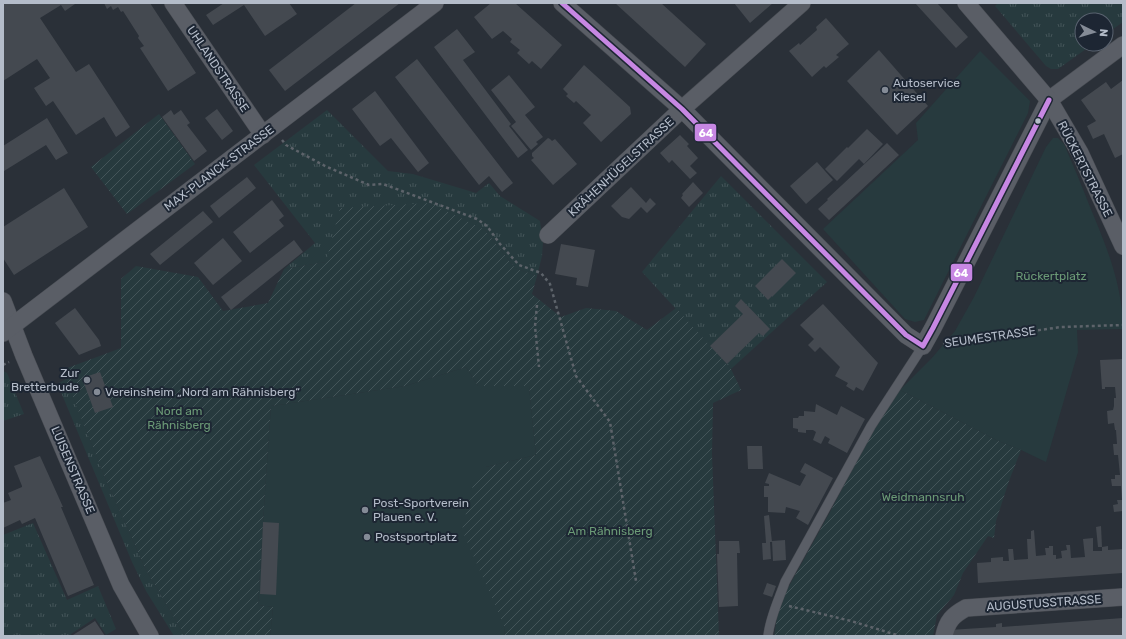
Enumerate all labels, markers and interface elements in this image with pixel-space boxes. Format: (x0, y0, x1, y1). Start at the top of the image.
north arrow (1074, 12, 1114, 52)
street label: UHLANDSTRASSE (184, 23, 252, 115)
text: N (1097, 28, 1110, 37)
place label: Autoservice Kiesel (893, 76, 960, 104)
marker: Autoservice Kiesel (880, 85, 890, 95)
street label: KRÄHENHÜGELSTRASSE (565, 115, 677, 219)
unlabelled marker (1033, 116, 1043, 126)
street label: RÜCKERTSTRASSE (1055, 119, 1115, 219)
street label: MAX-PLANCK-STRASSE (161, 122, 277, 214)
line badge: 64 (694, 123, 717, 142)
text: 64 (699, 127, 714, 140)
line badge: 64 (950, 263, 973, 282)
text: 64 (954, 267, 969, 280)
park label: Rückertplatz (1015, 269, 1087, 283)
street label: SEUMESTRASSE (943, 324, 1037, 350)
place label: Zur Bretterbude (11, 366, 79, 394)
marker: Zur Bretterbude (82, 375, 92, 385)
place label: Vereinsheim „Nord am Rähnisberg“ (105, 385, 300, 399)
marker: Vereinsheim „Nord am Rähnisberg“ (92, 387, 102, 397)
park label: Nord am Rähnisberg (147, 404, 211, 432)
street label: LUISENSTRASSE (48, 424, 98, 516)
park label: Weidmannsruh (881, 490, 965, 504)
place label: Post-Sportverein Plauen e. V. (373, 496, 469, 524)
marker: Post-Sportverein Plauen e. V. (360, 505, 370, 515)
park label: Am Rähnisberg (567, 524, 653, 538)
place label: Postsportplatz (375, 530, 457, 544)
marker: Postsportplatz (362, 532, 372, 542)
street label: AUGUSTUSSTRASSE (986, 592, 1102, 614)

